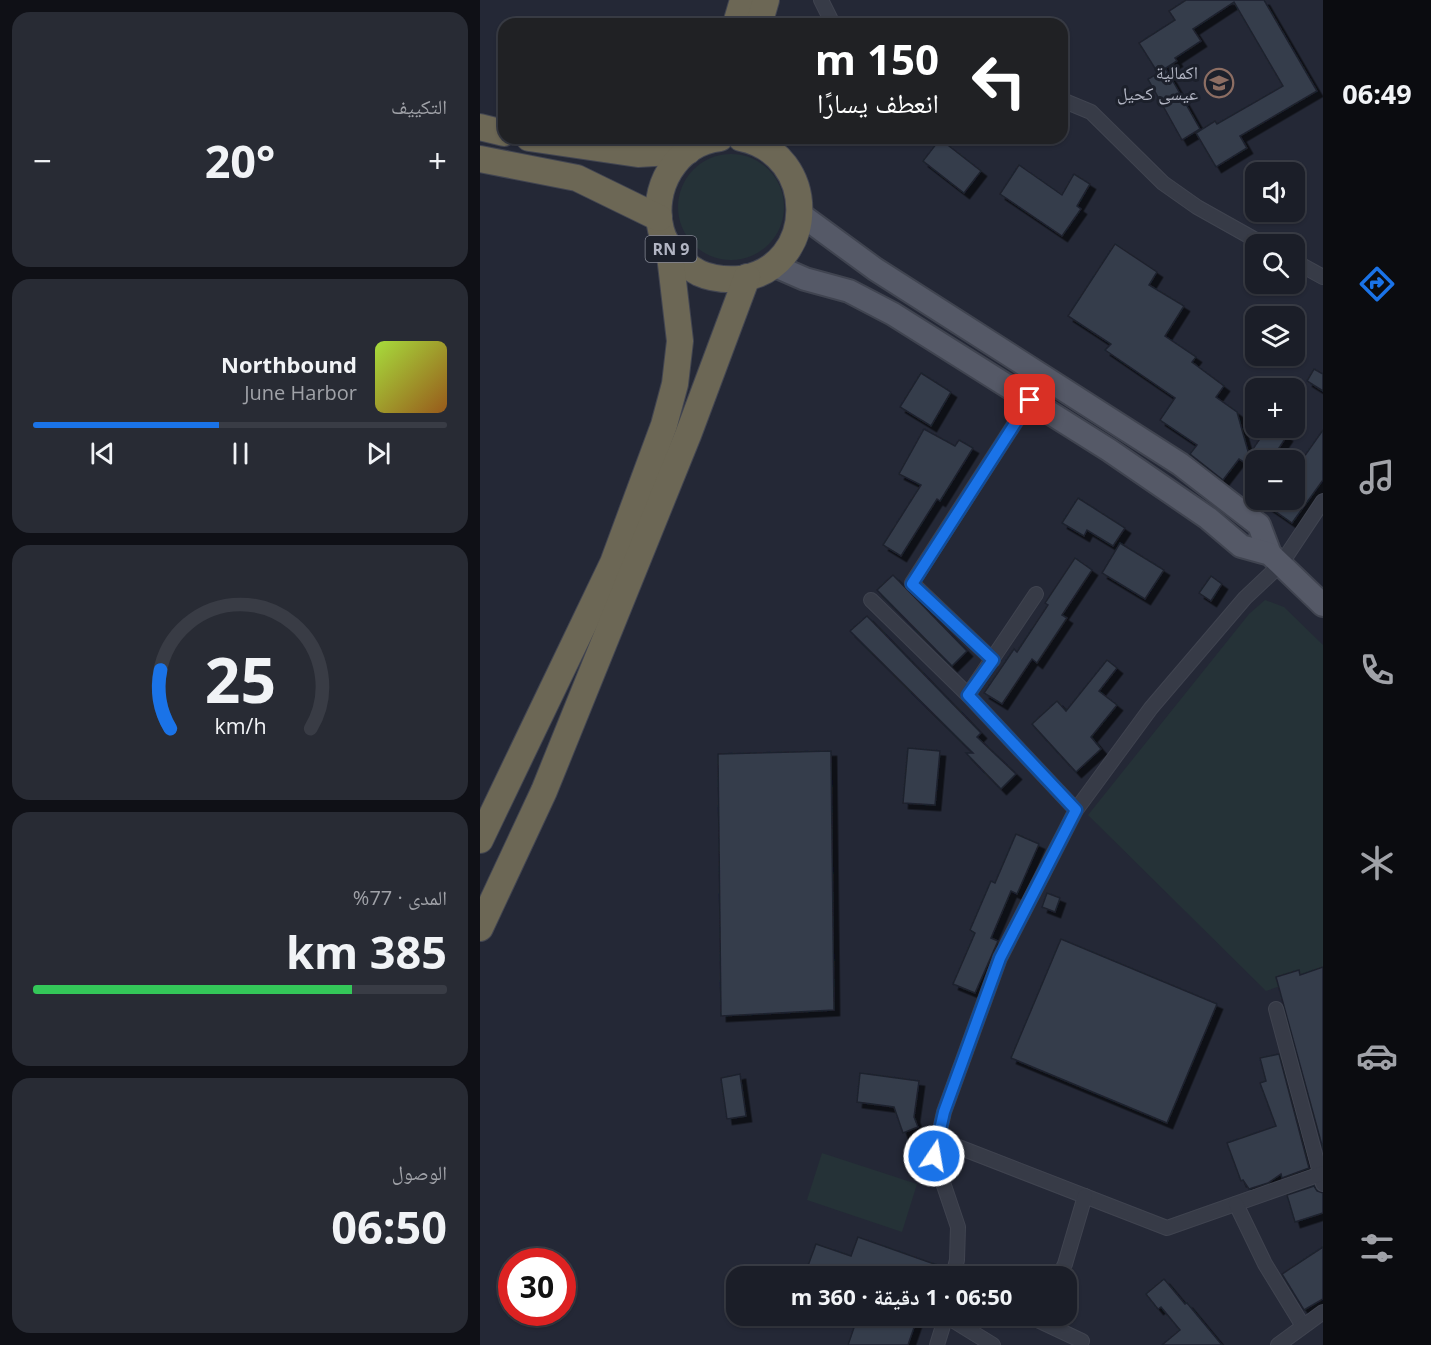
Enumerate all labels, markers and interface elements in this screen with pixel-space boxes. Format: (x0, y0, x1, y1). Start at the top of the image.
text: 150 m (815, 30, 939, 87)
icon: left (960, 42, 1038, 120)
place label: اكمالية عيسى كحيل (1117, 60, 1198, 105)
school or university icon: اكمالية عيسى كحيل (1203, 67, 1235, 99)
text: 06:49 (1342, 75, 1412, 112)
text: انعطف يسارًا (817, 84, 939, 121)
text: التكييف (391, 93, 447, 120)
text: 20° (205, 130, 275, 191)
text: − (33, 138, 52, 183)
text: + (428, 138, 447, 183)
map controls (1245, 162, 1305, 510)
button: sound (1245, 162, 1305, 222)
button: search (1245, 234, 1305, 294)
road number: RN 9 (646, 236, 696, 262)
icon: directions (1356, 263, 1398, 305)
button: layers (1245, 306, 1305, 366)
text: Northbound (221, 349, 357, 379)
pin (1004, 374, 1055, 425)
button: + (1245, 378, 1305, 438)
text: June Harbor (244, 379, 357, 406)
icon: arrive (1013, 383, 1046, 416)
icon: previous (86, 437, 119, 470)
icon: pause (224, 437, 257, 470)
icon: next (362, 437, 395, 470)
button: − (1245, 450, 1305, 510)
icon: music (1356, 456, 1398, 498)
text: 25 (204, 637, 276, 722)
icon: phone (1356, 649, 1398, 691)
text: km/h (214, 712, 266, 741)
icon: climate (1356, 842, 1398, 884)
text: المدى · 77% (353, 884, 447, 911)
text: 385 km (286, 921, 447, 982)
icon: car (1356, 1035, 1398, 1077)
position arrow (902, 1124, 966, 1188)
text: الوصول (392, 1159, 447, 1186)
text: 06:50 (331, 1196, 447, 1257)
icon: filters (1356, 1227, 1398, 1269)
speed limit sign: 30 (498, 1248, 576, 1326)
text: 06:50 · 1 دقيقة · 360 m (791, 1281, 1012, 1311)

